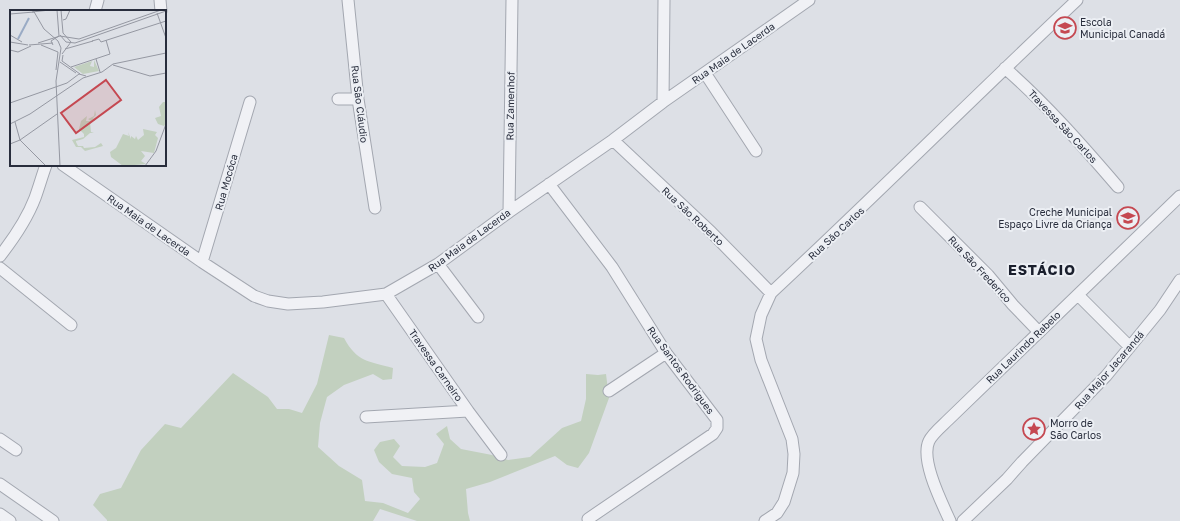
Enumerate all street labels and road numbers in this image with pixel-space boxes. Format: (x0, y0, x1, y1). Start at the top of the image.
street label: Rua Maia de Lacerda (689, 20, 777, 86)
street label: Rua São Cláudio (349, 65, 371, 143)
street label: Rua Zamenhof (503, 71, 517, 141)
street label: Travessa São Carlos (1026, 87, 1100, 165)
street label: Rua Mocóca (212, 152, 240, 212)
street label: Rua São Roberto (660, 184, 726, 248)
street label: Rua Maia de Lacerda (105, 192, 193, 258)
street label: Rua São Carlos (806, 204, 866, 262)
street label: Rua Maia de Lacerda (426, 206, 512, 274)
street label: Rua São Frederico (946, 233, 1014, 305)
street label: Rua Laurindo Rabelo (983, 308, 1063, 386)
street label: Rua Santos Rodrigues (645, 324, 717, 416)
street label: Travessa Carneiro (407, 327, 465, 403)
street label: Rua Major Jacarandá (1072, 328, 1146, 412)

